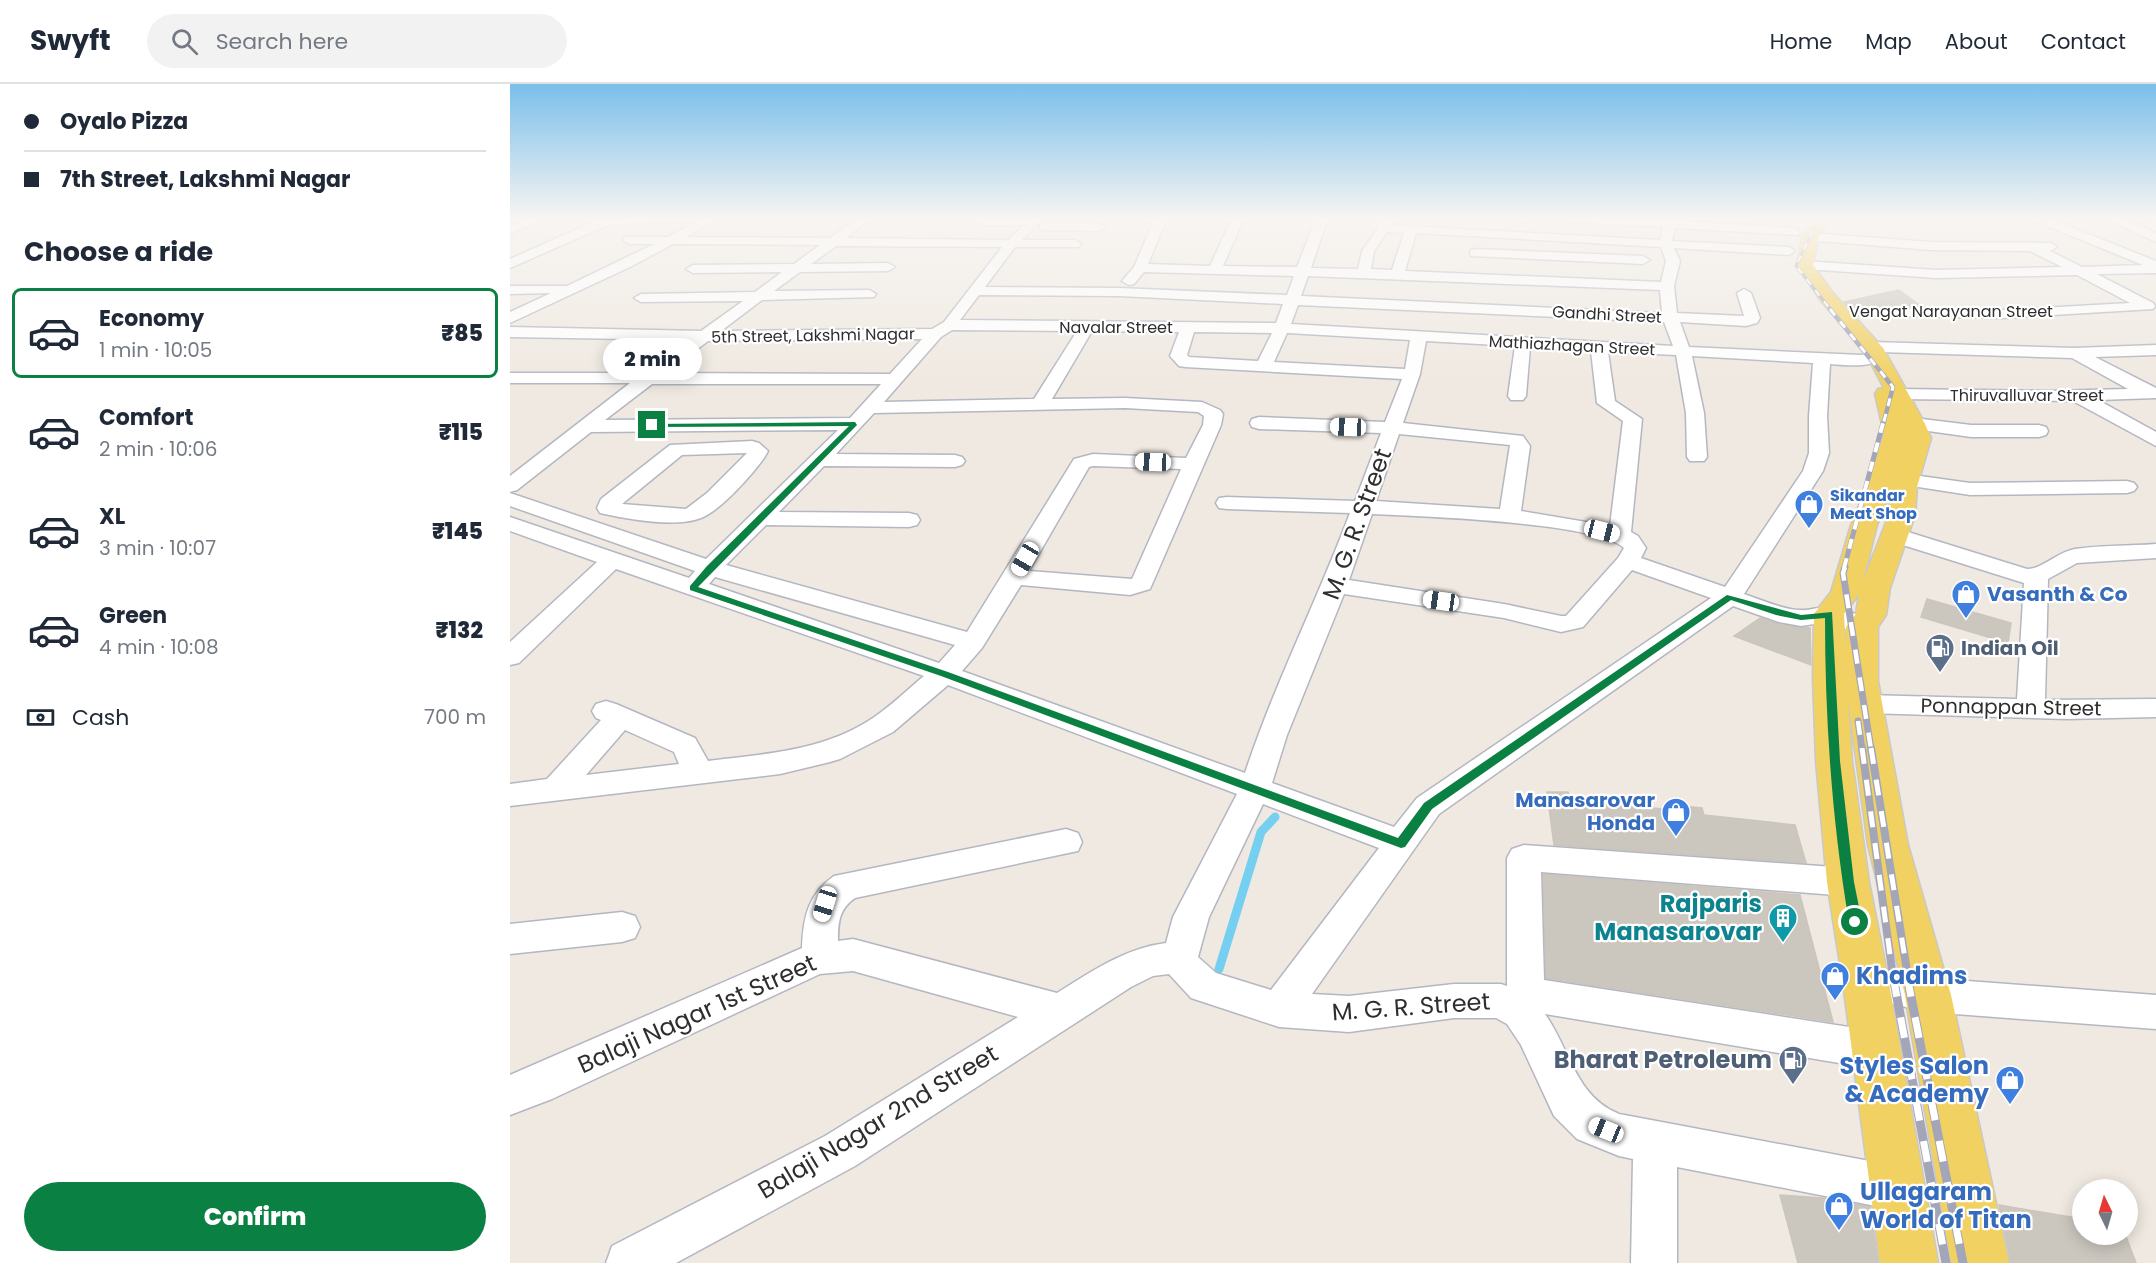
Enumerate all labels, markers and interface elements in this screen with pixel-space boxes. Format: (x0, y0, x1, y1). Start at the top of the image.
search box (147, 14, 567, 68)
text: Swyft (30, 21, 111, 60)
icon: search (168, 25, 201, 58)
text: Search here (216, 26, 348, 57)
text: Home (1770, 27, 1832, 56)
text: Map (1865, 27, 1912, 56)
text: About (1945, 27, 2008, 56)
text: Contact (2041, 27, 2126, 56)
text: Oyalo Pizza (60, 106, 188, 137)
text: 7th Street, Lakshmi Nagar (60, 164, 350, 195)
text: Choose a ride (24, 233, 213, 270)
street label: Gandhi Street (1552, 300, 1662, 329)
street label: Vengat Narayanan Street (1849, 300, 2053, 323)
text: Economy (99, 303, 204, 334)
icon: car (27, 306, 81, 360)
street label: Navalar Street (1059, 316, 1173, 339)
text: ₹85 (441, 318, 483, 349)
street label: 5th Street, Lakshmi Nagar (711, 322, 915, 349)
street label: Mathiazhagan Street (1488, 330, 1656, 361)
text: 1 min · 10:05 (99, 336, 212, 364)
callout: 2 min (602, 338, 702, 380)
text: 2 min (624, 345, 681, 373)
street label: Thiruvalluvar Street (1950, 384, 2104, 407)
text: Comfort (99, 402, 193, 433)
icon: car (27, 405, 81, 459)
route end (638, 411, 665, 438)
text: ₹115 (439, 417, 483, 448)
car (1330, 417, 1366, 437)
text: 2 min · 10:06 (99, 435, 218, 463)
street label: M. G. R. Street (1314, 444, 1399, 604)
car (1135, 452, 1171, 472)
place label: Sikandar Meat Shop (1830, 484, 1917, 525)
shop icon: Sikandar Meat Shop (1793, 488, 1825, 530)
text: XL (99, 501, 125, 532)
icon: car (27, 504, 81, 558)
text: ₹145 (432, 516, 483, 547)
car (1582, 518, 1622, 544)
text: 3 min · 10:07 (99, 534, 216, 562)
car (1008, 539, 1042, 579)
shop icon: Vasanth & Co (1950, 578, 1982, 620)
place label: Vasanth & Co (1987, 580, 2128, 608)
car (1422, 590, 1460, 612)
text: Green (99, 600, 167, 631)
icon: car (27, 603, 81, 657)
text: ₹132 (436, 615, 483, 646)
fuel station icon: Indian Oil (1924, 632, 1956, 674)
text: 4 min · 10:08 (99, 633, 219, 661)
place label: Indian Oil (1961, 634, 2059, 662)
street label: Ponnappan Street (1920, 691, 2102, 723)
icon: cash (24, 701, 57, 734)
text: Cash (72, 702, 129, 733)
text: 700 m (424, 703, 486, 731)
place label: Manasarovar Honda (1515, 786, 1655, 837)
shop icon: Manasarovar Honda (1660, 796, 1692, 838)
car (811, 884, 839, 924)
place label: Rajparis Manasarovar (1594, 887, 1762, 948)
building icon: Rajparis Manasarovar (1767, 902, 1799, 944)
route start (1841, 908, 1868, 935)
street label: Balaji Nagar 1st Street (572, 946, 821, 1081)
place label: Khadims (1856, 959, 1967, 992)
shop icon: Khadims (1819, 960, 1851, 1002)
street label: M. G. R. Street (1331, 985, 1491, 1028)
street label: Balaji Nagar 2nd Street (752, 1037, 1004, 1206)
place label: Bharat Petroleum (1554, 1043, 1772, 1076)
fuel station icon: Bharat Petroleum (1777, 1044, 1809, 1086)
place label: Styles Salon & Academy (1839, 1049, 1990, 1110)
shop icon: Styles Salon & Academy (1994, 1064, 2026, 1106)
car (1586, 1115, 1626, 1145)
place label: Ullagaram World of Titan (1860, 1175, 2032, 1236)
north arrow (2072, 1179, 2138, 1245)
map controls (2072, 1179, 2138, 1245)
button: Confirm (24, 1182, 486, 1251)
shop icon: Ullagaram World of Titan (1823, 1190, 1855, 1232)

